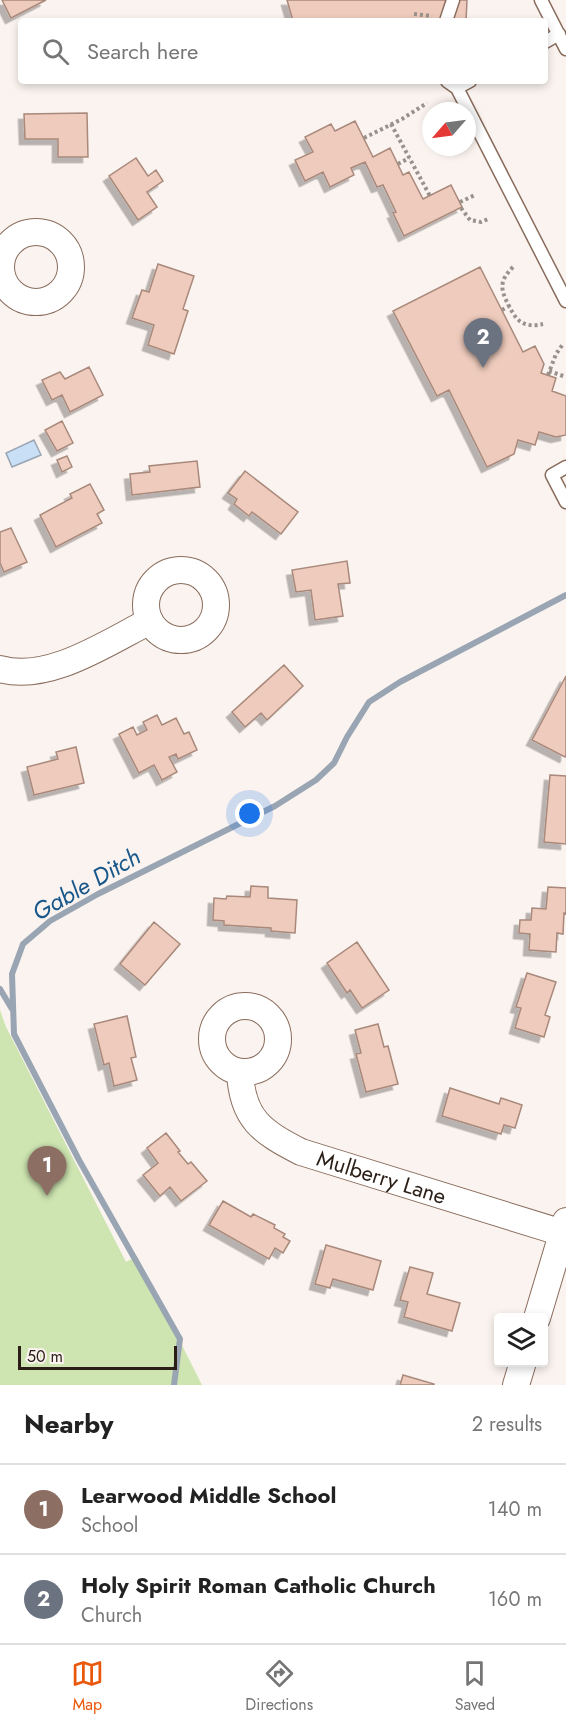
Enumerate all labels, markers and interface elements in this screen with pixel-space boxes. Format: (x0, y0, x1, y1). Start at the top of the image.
search box (18, 18, 548, 84)
icon: search (39, 35, 72, 68)
text: Search here (87, 35, 198, 67)
north arrow (422, 102, 476, 156)
pin: 2 (464, 318, 502, 368)
your location (235, 799, 264, 828)
water label: Gable Ditch (25, 839, 147, 929)
street label: Mulberry Lane (313, 1142, 450, 1212)
pin: 1 (28, 1146, 66, 1196)
map controls (494, 1313, 548, 1367)
button: layers (494, 1313, 548, 1367)
scale bar (18, 1343, 177, 1370)
text: 50 m (27, 1345, 63, 1368)
text: Nearby (24, 1405, 113, 1443)
text: 2 results (472, 1410, 542, 1439)
text: Learwood Middle School (81, 1479, 336, 1511)
text: 1 (38, 1495, 49, 1524)
text: 140 m (488, 1495, 542, 1524)
text: School (81, 1511, 138, 1540)
text: Holy Spirit Roman Catholic Church (81, 1569, 436, 1601)
text: 2 (37, 1585, 50, 1614)
text: 160 m (488, 1585, 542, 1614)
text: Church (81, 1601, 142, 1630)
tab: Map (71, 1657, 104, 1716)
tab: Directions (245, 1657, 313, 1716)
tab: Saved (455, 1657, 495, 1716)

